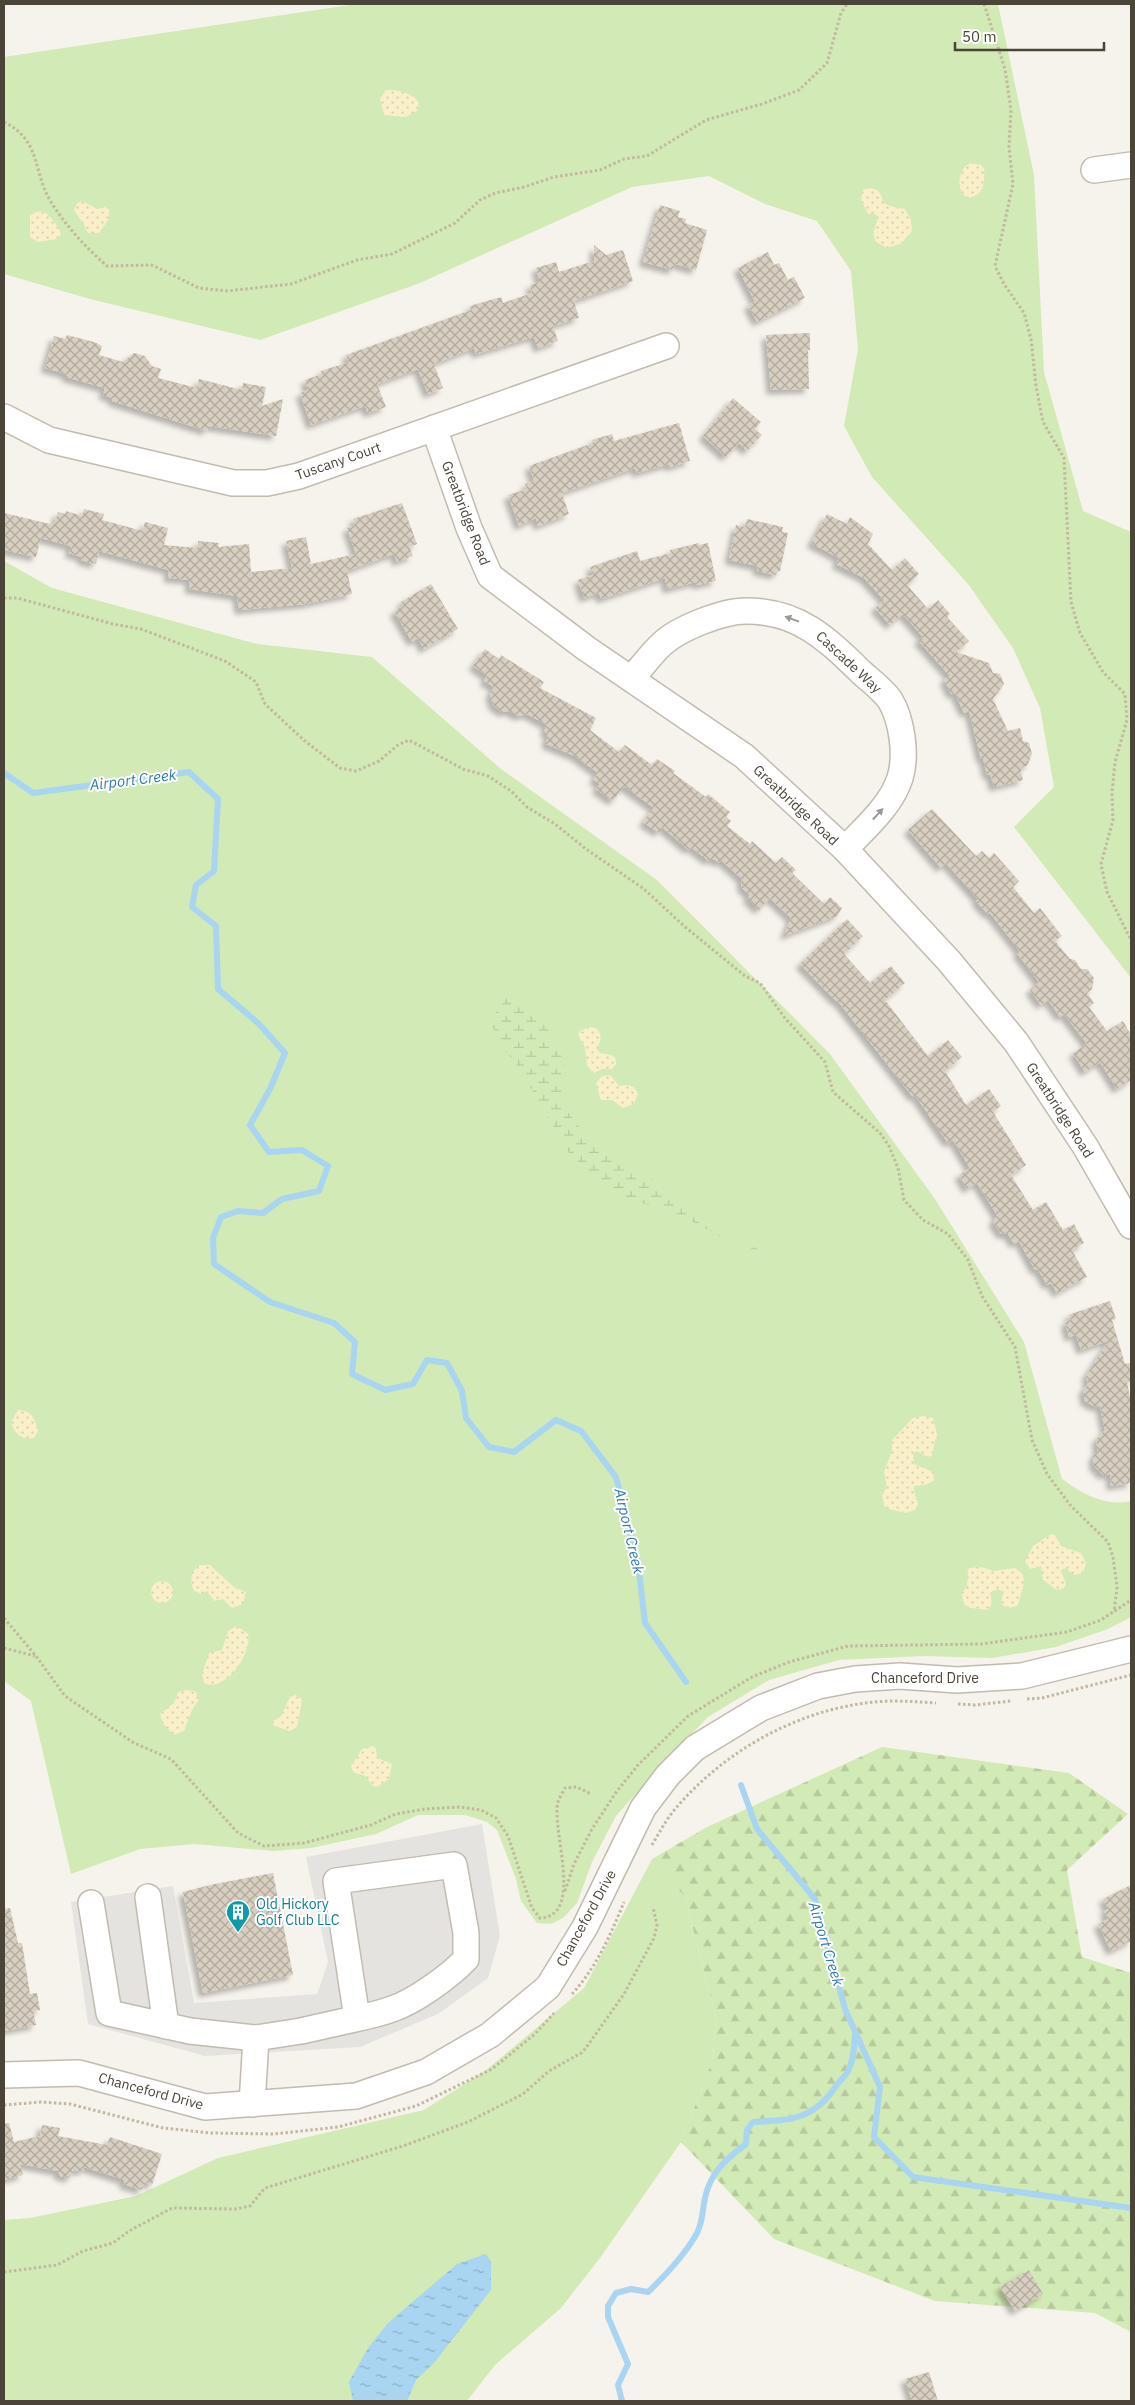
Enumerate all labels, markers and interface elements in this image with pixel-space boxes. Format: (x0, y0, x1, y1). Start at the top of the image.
scale bar (955, 20, 1104, 52)
text: 50 m (962, 27, 997, 46)
street label: Tuscany Court (293, 438, 383, 484)
street label: Greatbridge Road (438, 458, 494, 568)
one-way arrow (784, 615, 799, 623)
street label: Cascade Way (812, 627, 886, 697)
street label: Greatbridge Road (750, 761, 842, 849)
water label: Airport Creek (88, 765, 177, 794)
one-way arrow (872, 808, 884, 820)
street label: Greatbridge Road (1022, 1059, 1098, 1161)
water label: Airport Creek (610, 1485, 649, 1576)
street label: Chanceford Drive (871, 1669, 979, 1687)
street label: Chanceford Drive (552, 1866, 620, 1970)
place label: Old Hickory Golf Club LLC (256, 1895, 340, 1929)
building icon: Old Hickory Golf Club LLC (225, 1899, 251, 1933)
water label: Airport Creek (804, 1899, 848, 1988)
street label: Chanceford Drive (97, 2068, 206, 2114)

